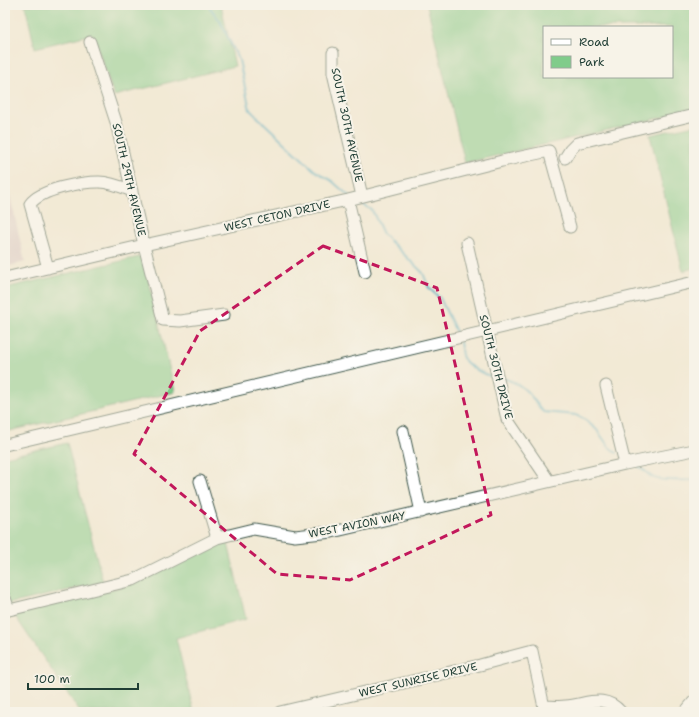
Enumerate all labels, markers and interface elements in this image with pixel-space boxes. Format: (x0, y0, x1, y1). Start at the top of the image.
legend (543, 26, 673, 78)
text: Road (579, 34, 610, 50)
text: Park (579, 54, 605, 70)
street label: SOUTH 30TH AVENUE (328, 67, 366, 184)
street label: SOUTH 29TH AVENUE (109, 122, 149, 238)
street label: WEST CETON DRIVE (222, 196, 332, 236)
street label: SOUTH 30TH DRIVE (476, 313, 516, 421)
street label: WEST AVION WAY (307, 508, 407, 542)
street label: WEST SUNRISE DRIVE (357, 659, 479, 701)
scale bar (28, 665, 138, 691)
text: 100 m (34, 671, 70, 687)

